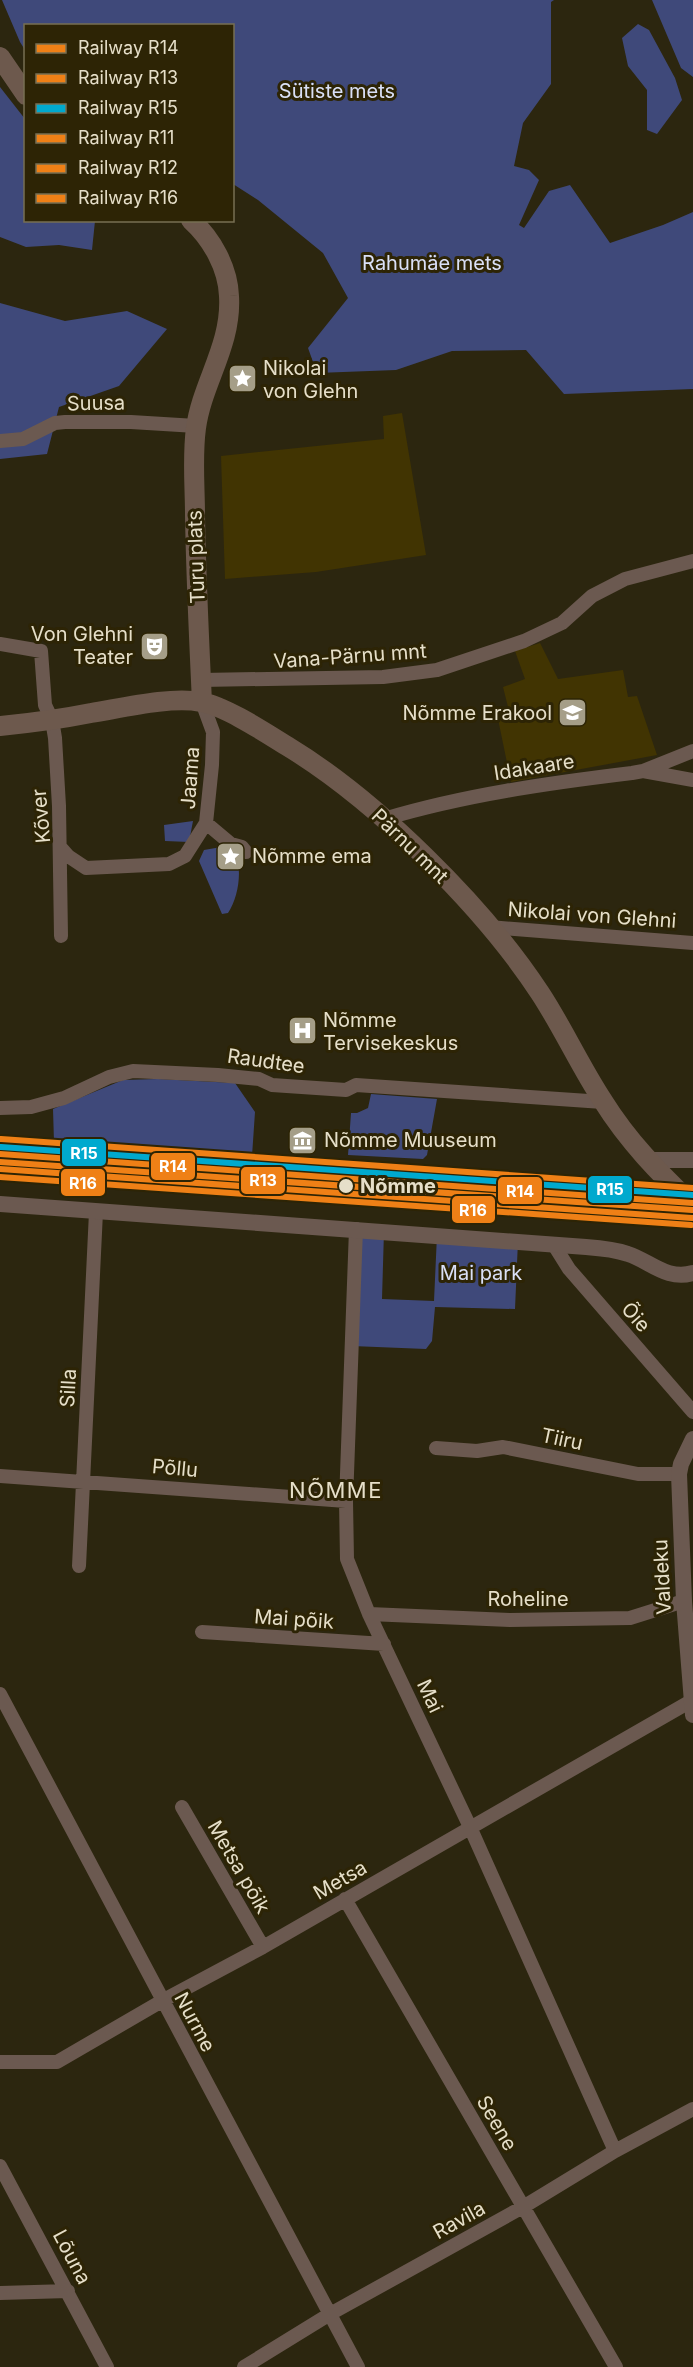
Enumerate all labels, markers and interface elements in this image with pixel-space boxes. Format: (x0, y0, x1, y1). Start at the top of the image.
legend (24, 24, 234, 222)
text: Railway R14 (78, 37, 179, 58)
text: Railway R13 (78, 67, 178, 88)
park label: Sütiste mets (279, 79, 395, 103)
text: Railway R15 (78, 97, 178, 118)
text: Railway R11 (78, 127, 174, 148)
text: Railway R12 (78, 157, 178, 178)
text: Railway R16 (78, 187, 178, 208)
park label: Rahumäe mets (362, 251, 502, 275)
place label: Nikolai von Glehn (263, 356, 358, 403)
place icon: Nikolai von Glehn (226, 363, 258, 395)
street label: Suusa (67, 390, 125, 416)
street label: Turu plats (182, 510, 210, 604)
place label: Von Glehni Teater (31, 622, 133, 669)
theatre icon: Von Glehni Teater (138, 630, 170, 662)
street label: Vana-Pärnu mnt (273, 639, 428, 673)
school or university icon: Nõmme Erakool (557, 697, 589, 729)
place label: Nõmme Erakool (402, 701, 552, 725)
street label: Jaama (176, 746, 204, 810)
street label: Idakaare (492, 749, 576, 785)
street label: Kõver (27, 787, 55, 844)
street label: Pärnu mnt (367, 804, 454, 889)
place icon: Nõmme ema (215, 840, 247, 872)
place label: Nõmme ema (252, 844, 372, 868)
street label: Nikolai von Glehni (507, 897, 677, 933)
place label: Nõmme Tervisekeskus (323, 1008, 458, 1055)
hospital icon: Nõmme Tervisekeskus (286, 1015, 318, 1047)
street label: Raudtee (226, 1044, 306, 1078)
museum icon: Nõmme Muuseum (287, 1124, 319, 1156)
place label: Nõmme Muuseum (324, 1128, 497, 1152)
line badge: R15 (61, 1138, 107, 1167)
text: R15 (70, 1143, 98, 1163)
line badge: R14 (150, 1152, 196, 1181)
text: R14 (159, 1156, 187, 1176)
line badge: R13 (240, 1166, 286, 1195)
line badge: R16 (60, 1168, 106, 1197)
text: R13 (249, 1170, 277, 1190)
text: R16 (69, 1173, 97, 1193)
place label: Nõmme (360, 1174, 436, 1198)
line badge: R15 (587, 1175, 633, 1204)
line badge: R14 (497, 1176, 543, 1205)
marker: Nõmme (337, 1177, 355, 1195)
text: R15 (596, 1179, 624, 1199)
text: R14 (506, 1181, 534, 1201)
line badge: R16 (451, 1195, 496, 1224)
text: R16 (459, 1200, 487, 1220)
park label: Mai park (440, 1261, 522, 1285)
street label: Õie (617, 1297, 655, 1337)
street label: Silla (55, 1368, 81, 1408)
street label: Tiiru (539, 1423, 585, 1455)
street label: Põllu (151, 1454, 199, 1482)
district label: NÕMME (289, 1477, 383, 1503)
street label: Valdeku (648, 1539, 676, 1615)
street label: Roheline (487, 1587, 569, 1611)
street label: Mai põik (253, 1604, 335, 1634)
street label: Mai (412, 1675, 448, 1717)
street label: Metsa põik (203, 1816, 275, 1918)
street label: Metsa (309, 1855, 371, 1905)
street label: Nurme (169, 1988, 221, 2056)
street label: Seene (472, 2091, 522, 2155)
street label: Ravila (429, 2196, 489, 2244)
street label: Lõuna (48, 2226, 96, 2288)

